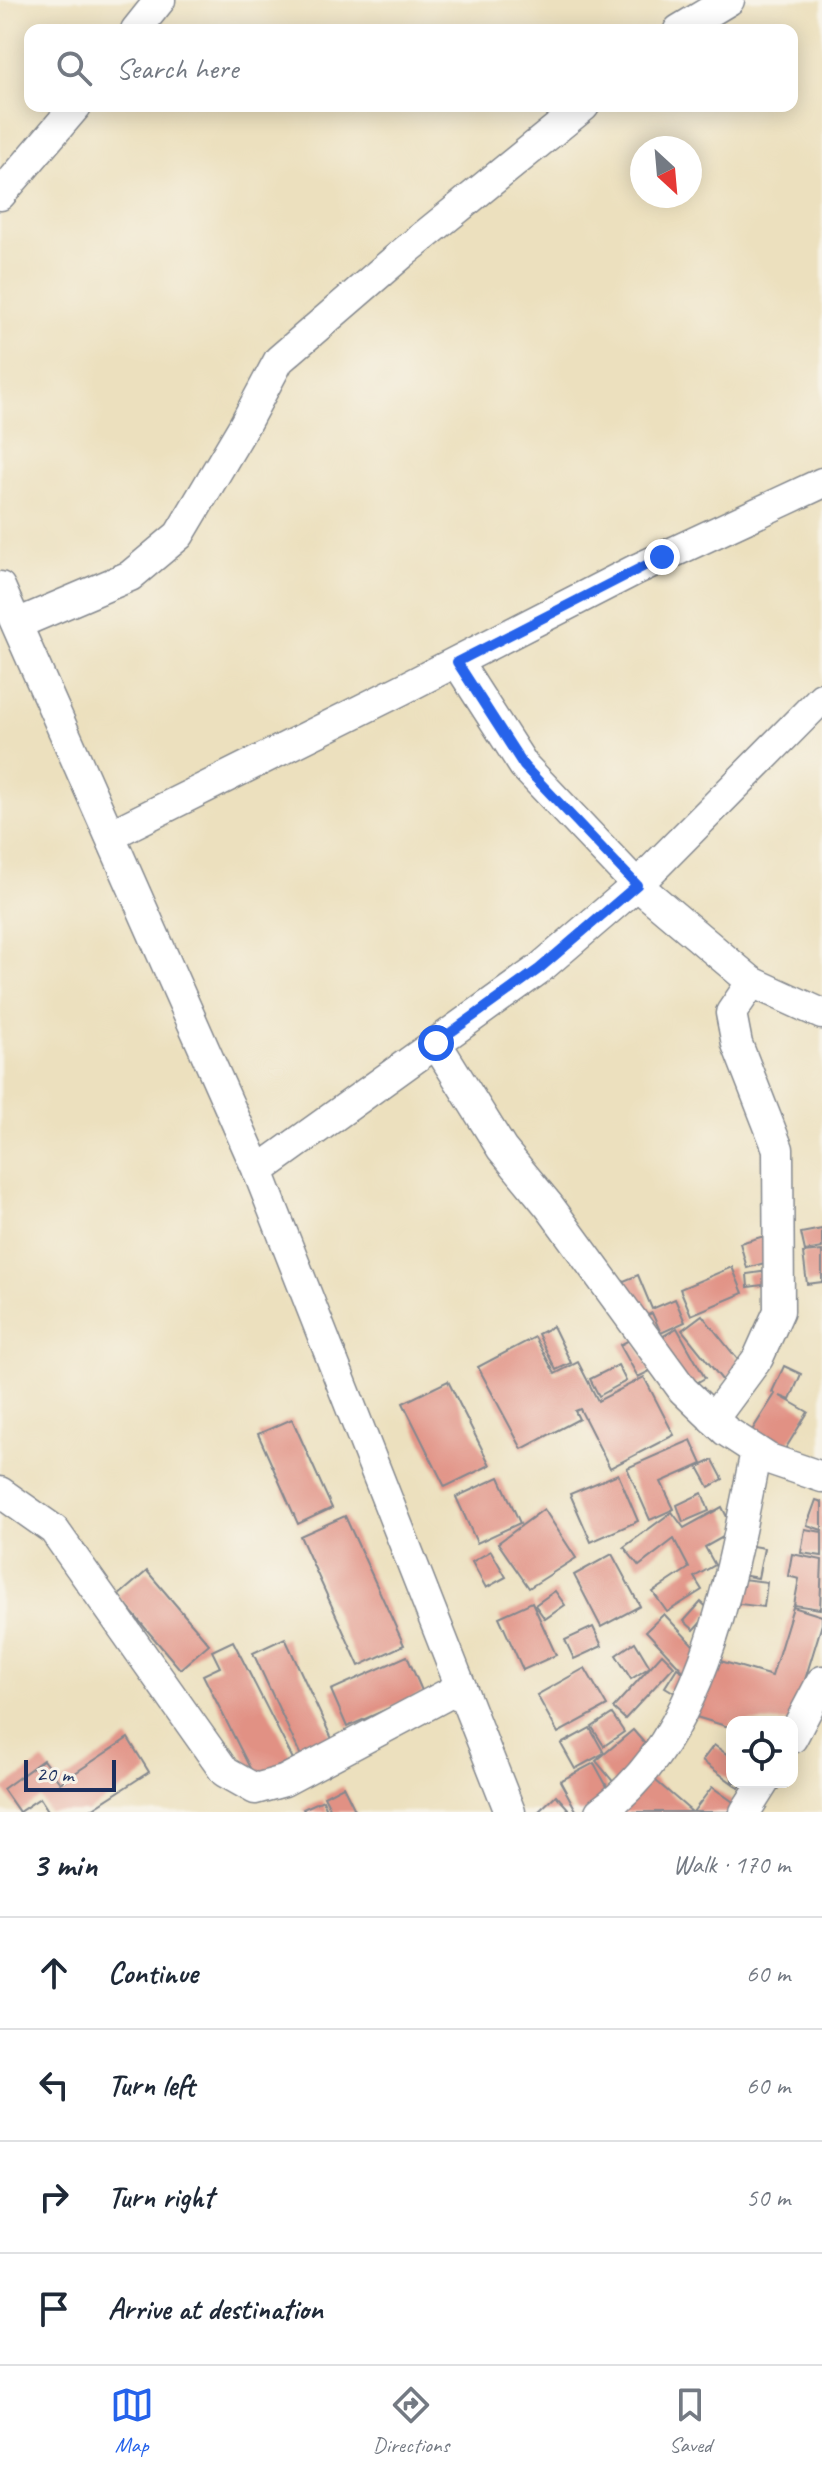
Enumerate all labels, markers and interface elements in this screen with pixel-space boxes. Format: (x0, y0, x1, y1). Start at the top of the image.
search box (24, 24, 798, 112)
icon: search (52, 46, 96, 90)
text: Search here (116, 49, 238, 87)
north arrow (630, 136, 702, 208)
route end (644, 539, 680, 575)
route start (418, 1025, 454, 1061)
map controls (726, 1716, 798, 1788)
button: locate (726, 1716, 798, 1788)
scale bar (24, 1756, 116, 1792)
text: 20 m (36, 1760, 73, 1788)
text: 3 min (32, 1843, 97, 1886)
text: Walk · 170 m (673, 1848, 790, 1881)
icon: ahead (32, 1951, 76, 1995)
text: Continue (108, 1954, 198, 1992)
text: 60 m (746, 1957, 790, 1990)
icon: left (32, 2063, 76, 2107)
text: Turn left (108, 2066, 195, 2104)
text: 60 m (746, 2069, 790, 2102)
icon: right (32, 2175, 76, 2219)
text: Turn right (108, 2178, 213, 2216)
text: 50 m (746, 2181, 790, 2214)
icon: arrive (32, 2287, 76, 2331)
text: Arrive at destination (108, 2290, 323, 2328)
tab: Map (110, 2383, 154, 2459)
tab: Directions (373, 2383, 449, 2459)
tab: Saved (668, 2383, 712, 2459)

